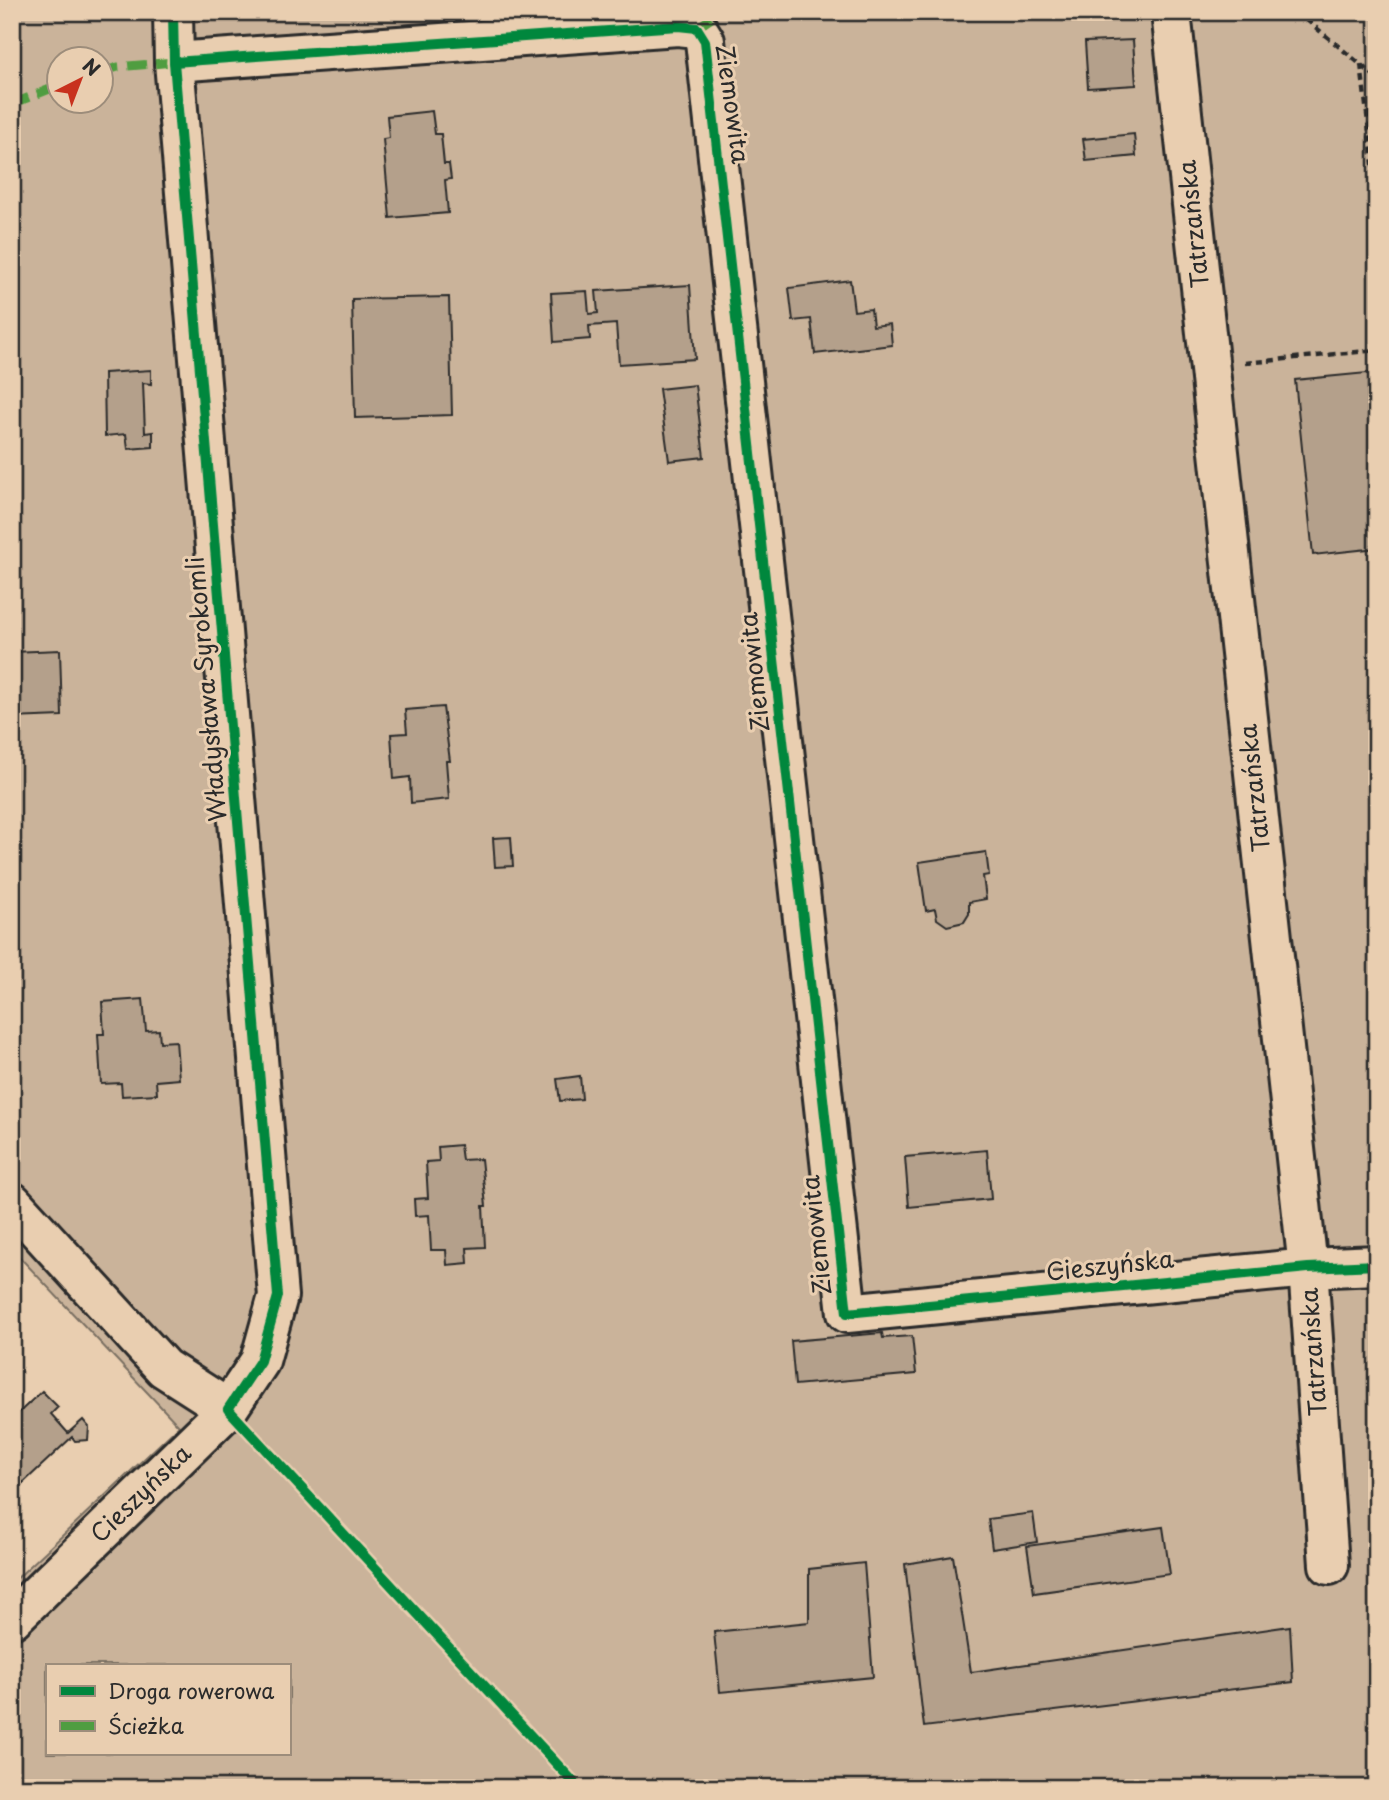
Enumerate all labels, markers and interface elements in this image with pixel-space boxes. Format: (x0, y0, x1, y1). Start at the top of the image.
street label: Ziemowita (708, 42, 760, 166)
north arrow (46, 46, 116, 116)
text: N (77, 51, 107, 82)
street label: Tatrzańska (1167, 158, 1217, 290)
street label: Władysława Syrokomli (175, 555, 235, 823)
street label: Ziemowita (729, 611, 777, 734)
street label: Tatrzańska (1228, 722, 1278, 854)
street label: Ziemowita (791, 1174, 839, 1297)
street label: Cieszyńska (1044, 1239, 1176, 1289)
street label: Tatrzańska (1290, 1287, 1334, 1417)
street label: Cieszyńska (81, 1435, 198, 1550)
legend (46, 1664, 290, 1755)
text: Droga rowerowa (108, 1674, 274, 1706)
text: Ścieżka (108, 1709, 184, 1741)

